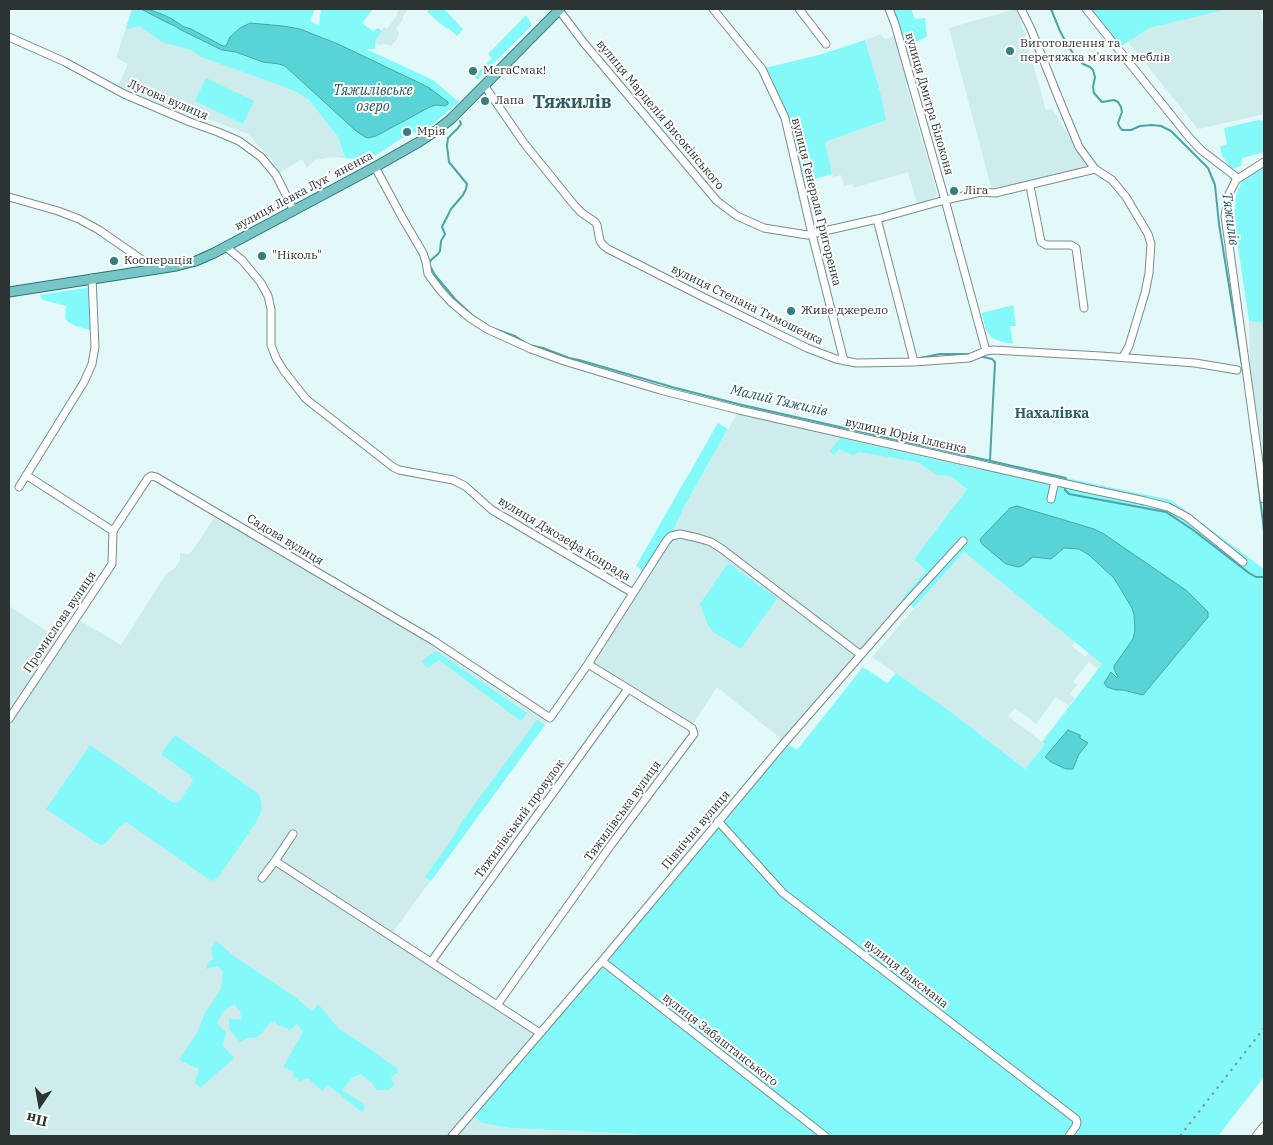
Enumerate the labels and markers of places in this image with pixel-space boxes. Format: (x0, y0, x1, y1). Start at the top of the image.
place label: Виготовлення та перетяжка м'яких меблів (1020, 37, 1170, 65)
marker: Виготовлення та перетяжка м'яких меблів (1004, 45, 1016, 57)
place label: МегаСмак! (483, 64, 546, 78)
marker: МегаСмак! (467, 65, 479, 77)
place label: Лапа (495, 94, 524, 108)
marker: Лапа (479, 95, 491, 107)
place label: Мрія (417, 125, 446, 139)
marker: Мрія (401, 126, 413, 138)
place label: Ліга (964, 184, 988, 198)
marker: Ліга (948, 185, 960, 197)
place label: "Ніколь" (272, 249, 322, 263)
marker: "Ніколь" (256, 250, 268, 262)
place label: Кооперація (124, 254, 193, 268)
marker: Кооперація (108, 255, 120, 267)
place label: Живе джерело (801, 304, 888, 318)
marker: Живе джерело (785, 305, 797, 317)

